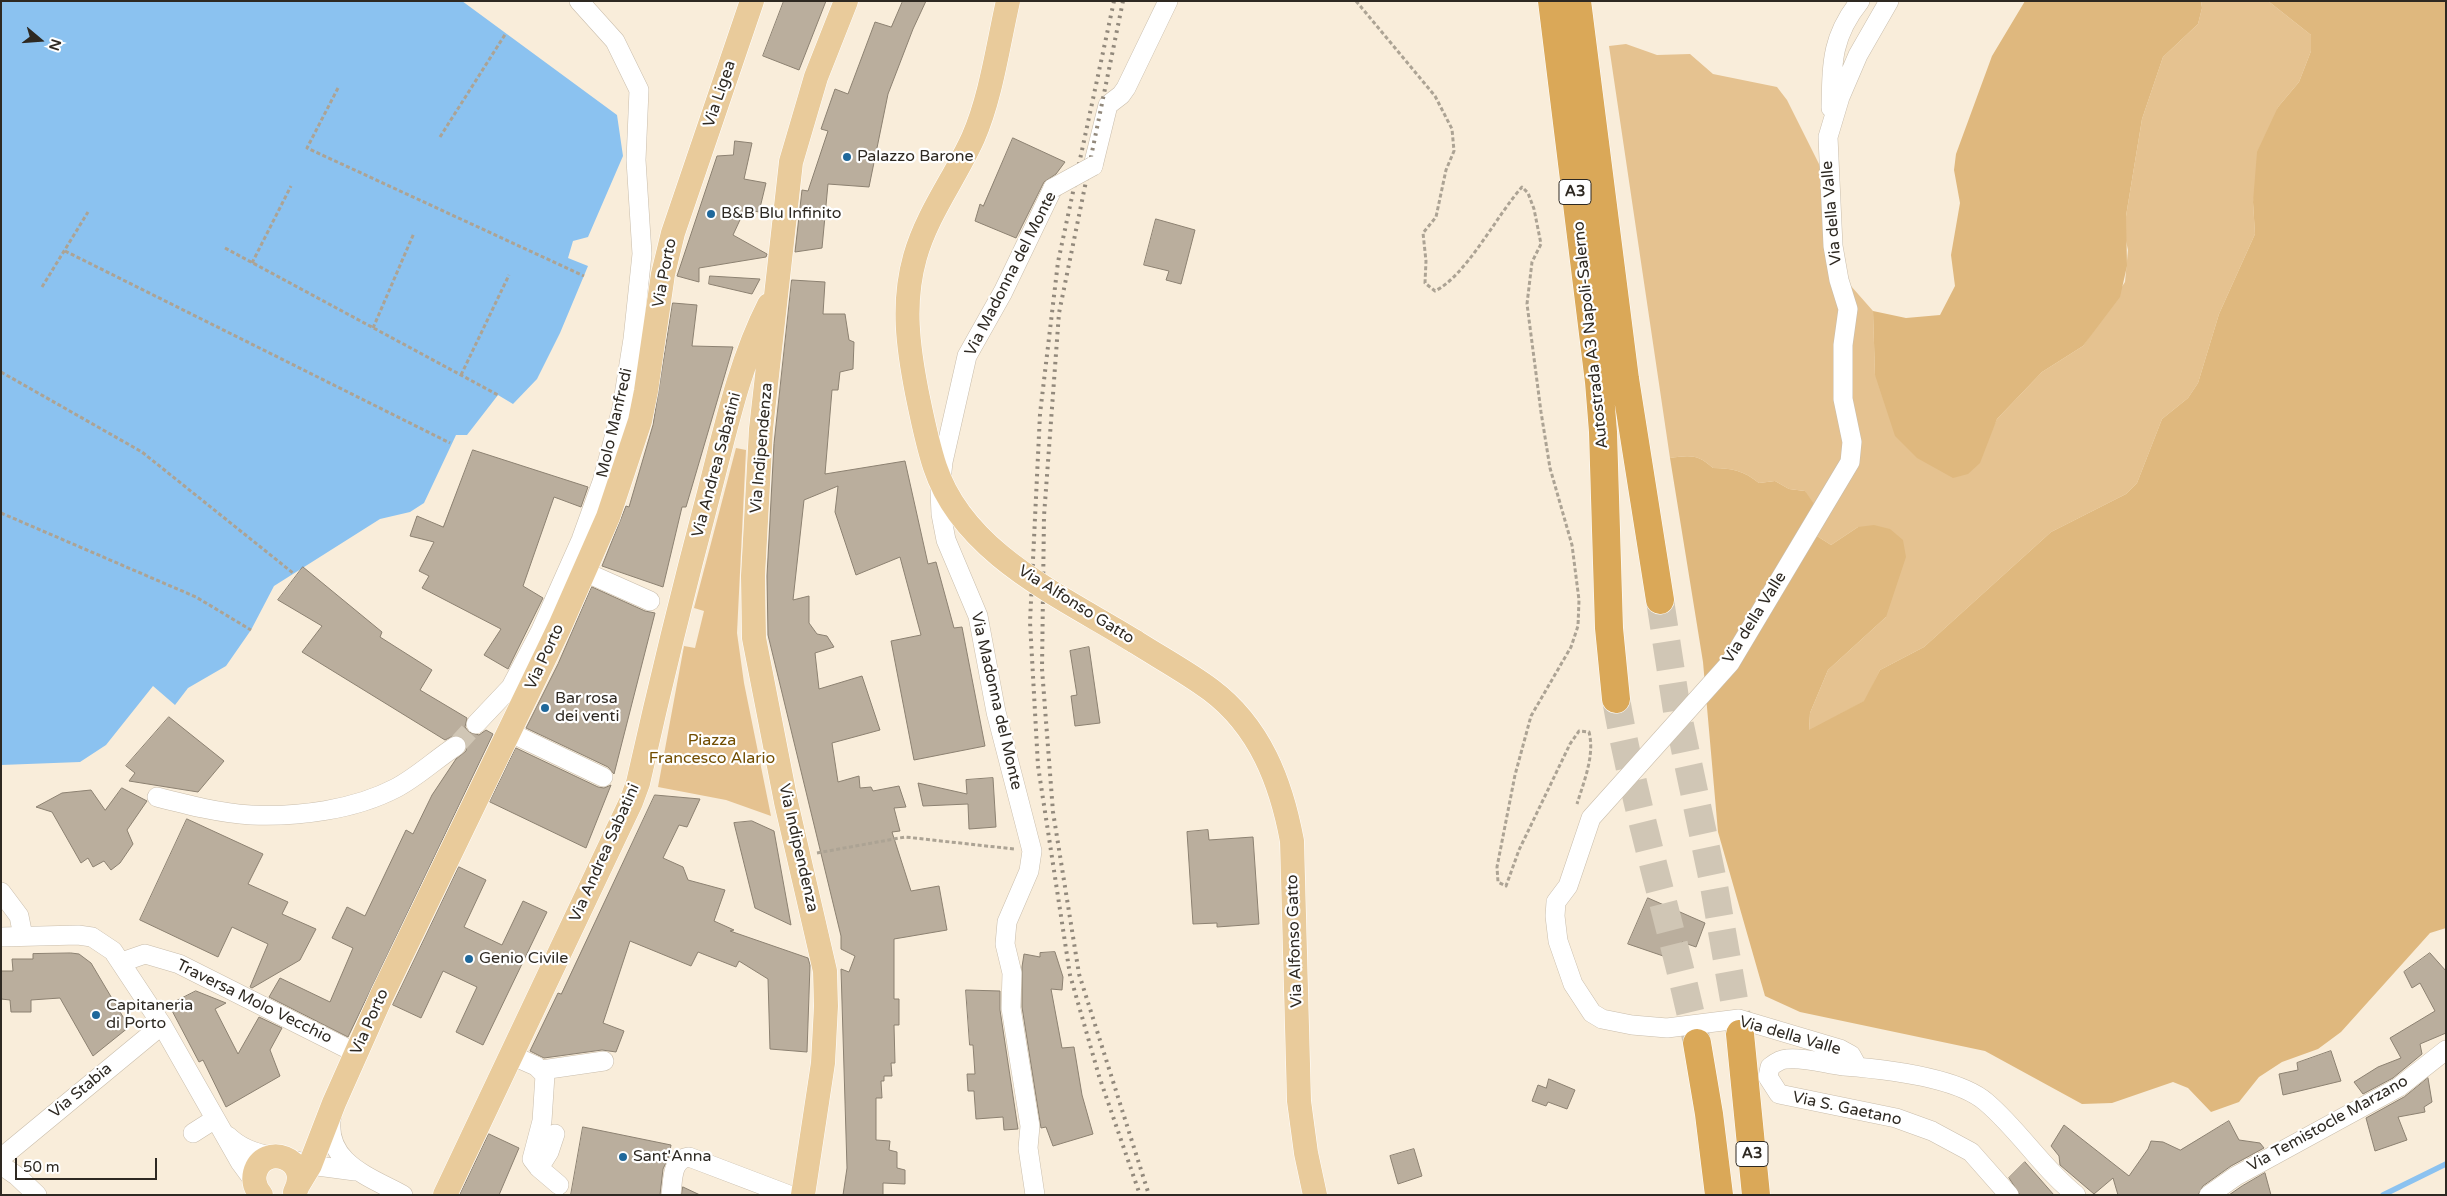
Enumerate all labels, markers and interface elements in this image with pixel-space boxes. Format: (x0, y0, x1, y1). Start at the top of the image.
north arrow (15, 15, 65, 65)
text: N (45, 37, 65, 53)
street label: Via Ligea (700, 58, 740, 130)
place label: Palazzo Barone (857, 147, 974, 167)
marker: Palazzo Barone (841, 151, 853, 163)
street label: Via della Valle (1818, 160, 1846, 266)
road number: A3 (1559, 180, 1591, 204)
street label: Via Madonna del Monte (961, 189, 1061, 359)
place label: B&B Blu Infinito (721, 204, 841, 224)
marker: B&B Blu Infinito (705, 208, 717, 220)
street label: Autostrada A3 Napoli-Salerno (1569, 220, 1613, 450)
street label: Via Porto (649, 237, 681, 309)
street label: Molo Manfredi (593, 366, 637, 480)
street label: Via Indipendenza (747, 382, 777, 514)
street label: Via Andrea Sabatini (688, 390, 746, 540)
street label: Via Alfonso Gatto (1014, 562, 1138, 648)
street label: Via della Valle (1719, 569, 1791, 667)
street label: Via Madonna del Monte (966, 610, 1026, 792)
street label: Via Porto (521, 621, 569, 693)
place label: Bar rosa dei venti (555, 689, 619, 727)
marker: Bar rosa dei venti (539, 702, 551, 714)
park label: Piazza Francesco Alario (649, 731, 775, 769)
street label: Via Andrea Sabatini (566, 781, 644, 925)
street label: Via Indipendenza (774, 782, 822, 914)
street label: Via Alfonso Gatto (1283, 874, 1307, 1008)
place label: Genio Civile (479, 949, 568, 969)
marker: Genio Civile (463, 953, 475, 965)
street label: Traversa Molo Vecchio (173, 956, 335, 1048)
street label: Via Porto (347, 986, 393, 1058)
place label: Capitaneria di Porto (106, 996, 193, 1034)
marker: Capitaneria di Porto (90, 1009, 102, 1021)
street label: Via della Valle (1737, 1012, 1843, 1060)
street label: Via Stabia (46, 1059, 116, 1123)
street label: Via Temistocle Marzano (2244, 1072, 2412, 1176)
street label: Via S. Gaetano (1791, 1088, 1903, 1130)
road number: A3 (1736, 1142, 1768, 1166)
place label: Sant'Anna (633, 1147, 711, 1167)
scale bar (18, 1148, 160, 1180)
marker: Sant'Anna (617, 1151, 629, 1163)
text: 50 m (23, 1158, 60, 1176)

